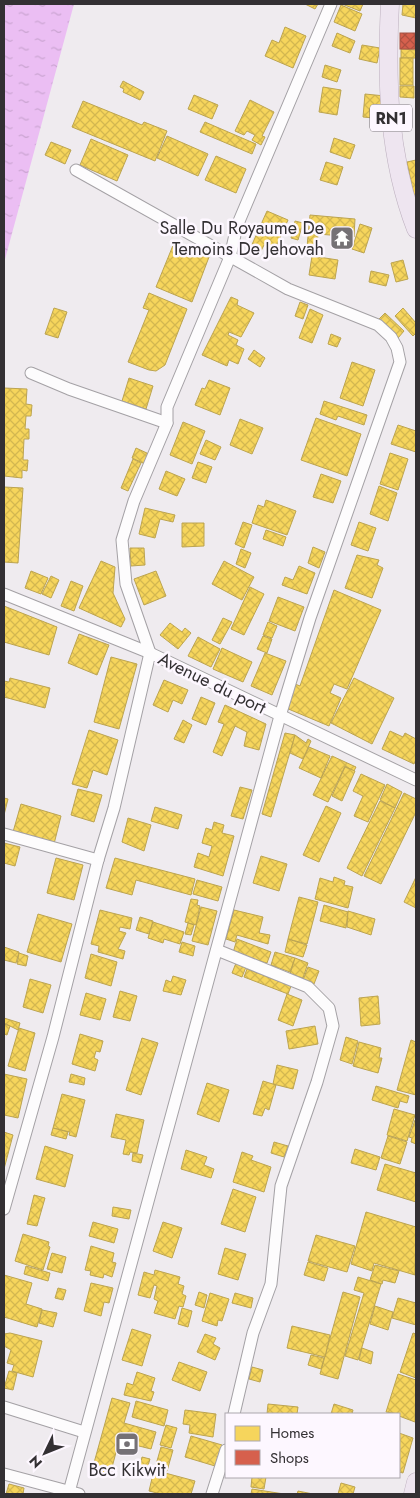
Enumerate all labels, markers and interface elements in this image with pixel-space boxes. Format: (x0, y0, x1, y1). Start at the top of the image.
road number: RN1 (370, 105, 412, 132)
place label: Salle Du Royaume De Temoins De Jehovah (160, 215, 324, 262)
temple icon: Salle Du Royaume De Temoins De Jehovah (329, 225, 355, 251)
street label: Avenue du port (154, 646, 271, 721)
legend (225, 1413, 400, 1478)
text: Homes (270, 1422, 314, 1444)
north arrow (20, 1428, 70, 1478)
bank icon: Bcc Kikwit (114, 1431, 140, 1457)
text: Shops (270, 1447, 309, 1469)
text: N (24, 1451, 47, 1473)
place label: Bcc Kikwit (89, 1457, 166, 1483)

